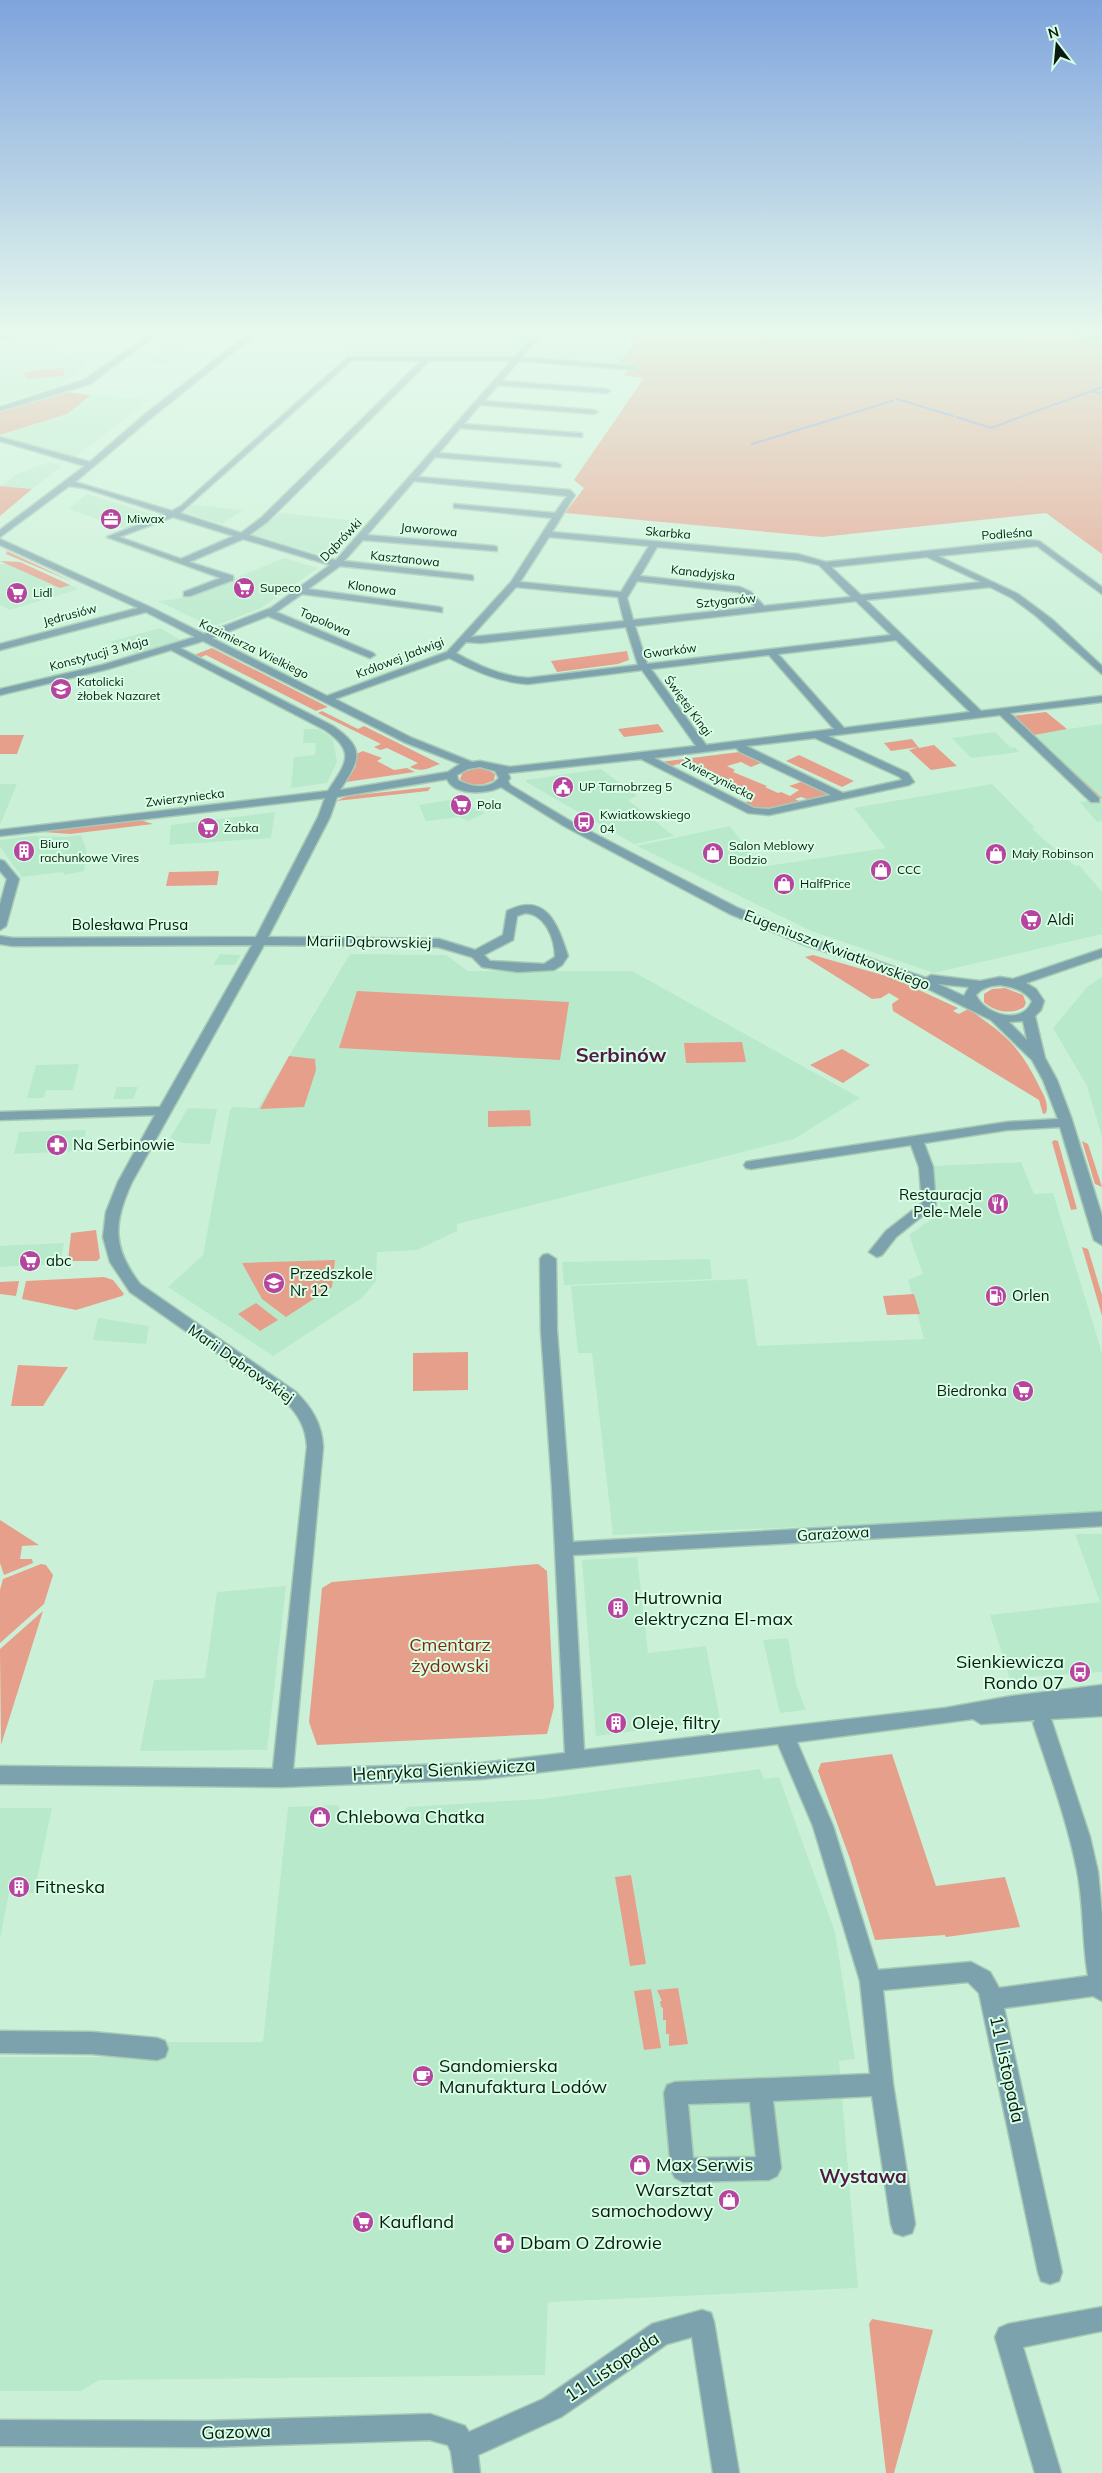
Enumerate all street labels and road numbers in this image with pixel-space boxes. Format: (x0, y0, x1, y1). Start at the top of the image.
street label: Dąbrówki (317, 515, 365, 564)
street label: Jaworowa (400, 520, 458, 539)
street label: Skarbka (645, 523, 691, 542)
street label: Podleśna (981, 524, 1033, 543)
street label: Kasztanowa (370, 547, 440, 570)
street label: Kanadyjska (670, 562, 736, 583)
street label: Klonowa (347, 577, 397, 598)
street label: Sztygarów (695, 590, 757, 611)
street label: Jędrusiów (41, 600, 99, 629)
street label: Topolowa (297, 604, 353, 639)
street label: Kazimierza Wielkiego (197, 616, 312, 682)
street label: Konstytucji 3 Maja (48, 633, 150, 674)
street label: Królowej Jadwigi (354, 634, 446, 681)
street label: Gwarków (642, 640, 698, 661)
street label: Świętej Kingi (661, 672, 716, 739)
street label: Zwierzyniecka (680, 754, 757, 803)
street label: Zwierzyniecka (145, 785, 225, 810)
street label: Eugeniusza Kwiatkowskiego (742, 905, 933, 994)
street label: Bolesława Prusa (72, 915, 188, 934)
street label: Marii Dąbrowskiej (306, 931, 432, 952)
street label: Marii Dąbrowskiej (185, 1320, 298, 1407)
street label: Garażowa (796, 1522, 870, 1545)
street label: Henryka Sienkiewicza (352, 1753, 536, 1786)
street label: 11 Listopada (985, 2013, 1030, 2125)
street label: 11 Listopada (560, 2327, 663, 2407)
street label: Gazowa (201, 2419, 271, 2444)

